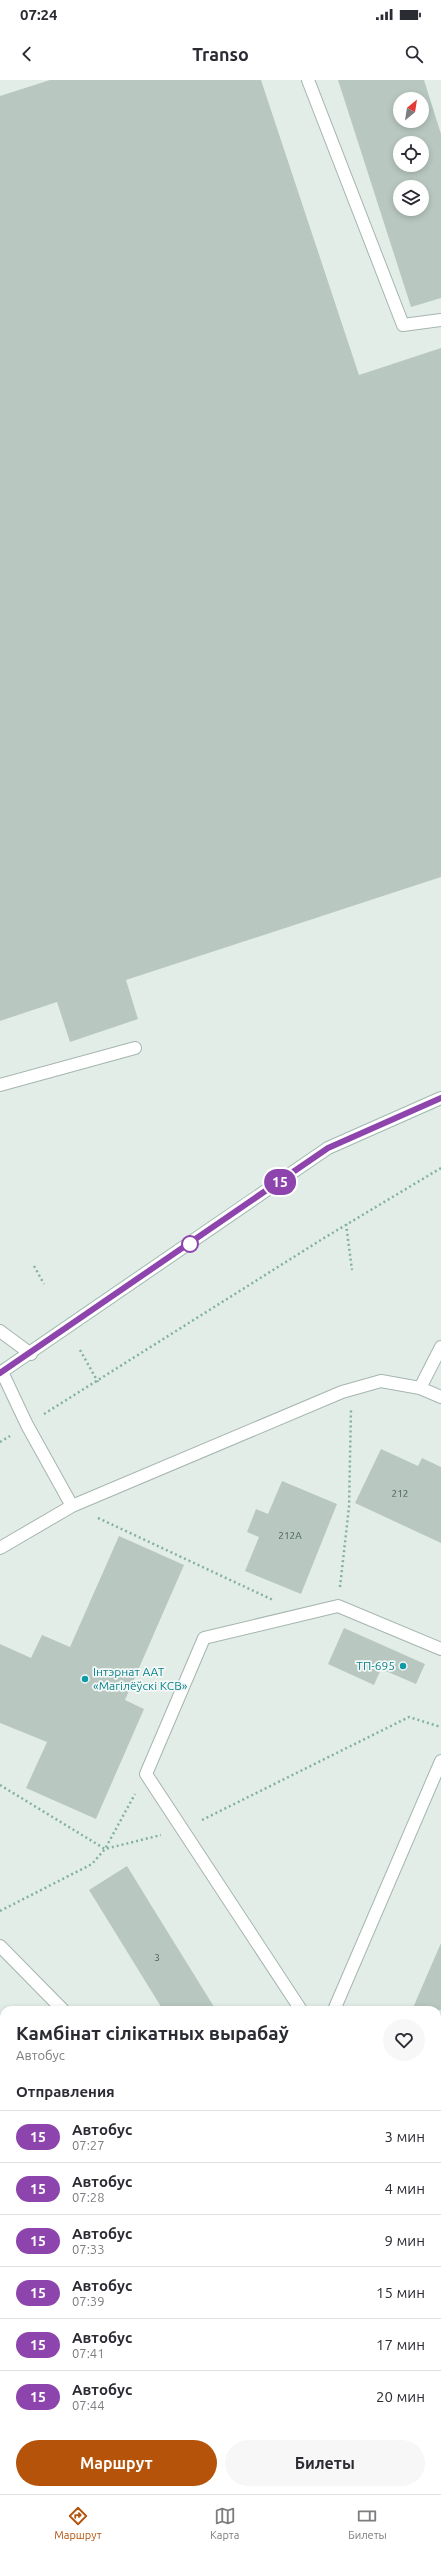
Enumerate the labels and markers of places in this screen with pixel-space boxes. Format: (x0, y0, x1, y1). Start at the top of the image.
unlabelled marker (181, 1235, 199, 1253)
place label: ТП-695 (356, 1659, 395, 1672)
marker: ТП-695 (398, 1661, 408, 1671)
place label: Інтэрнат ААТ «Магілёўскі КСВ» (93, 1665, 188, 1692)
marker: Інтэрнат ААТ «Магілёўскі КСВ» (80, 1674, 90, 1684)

